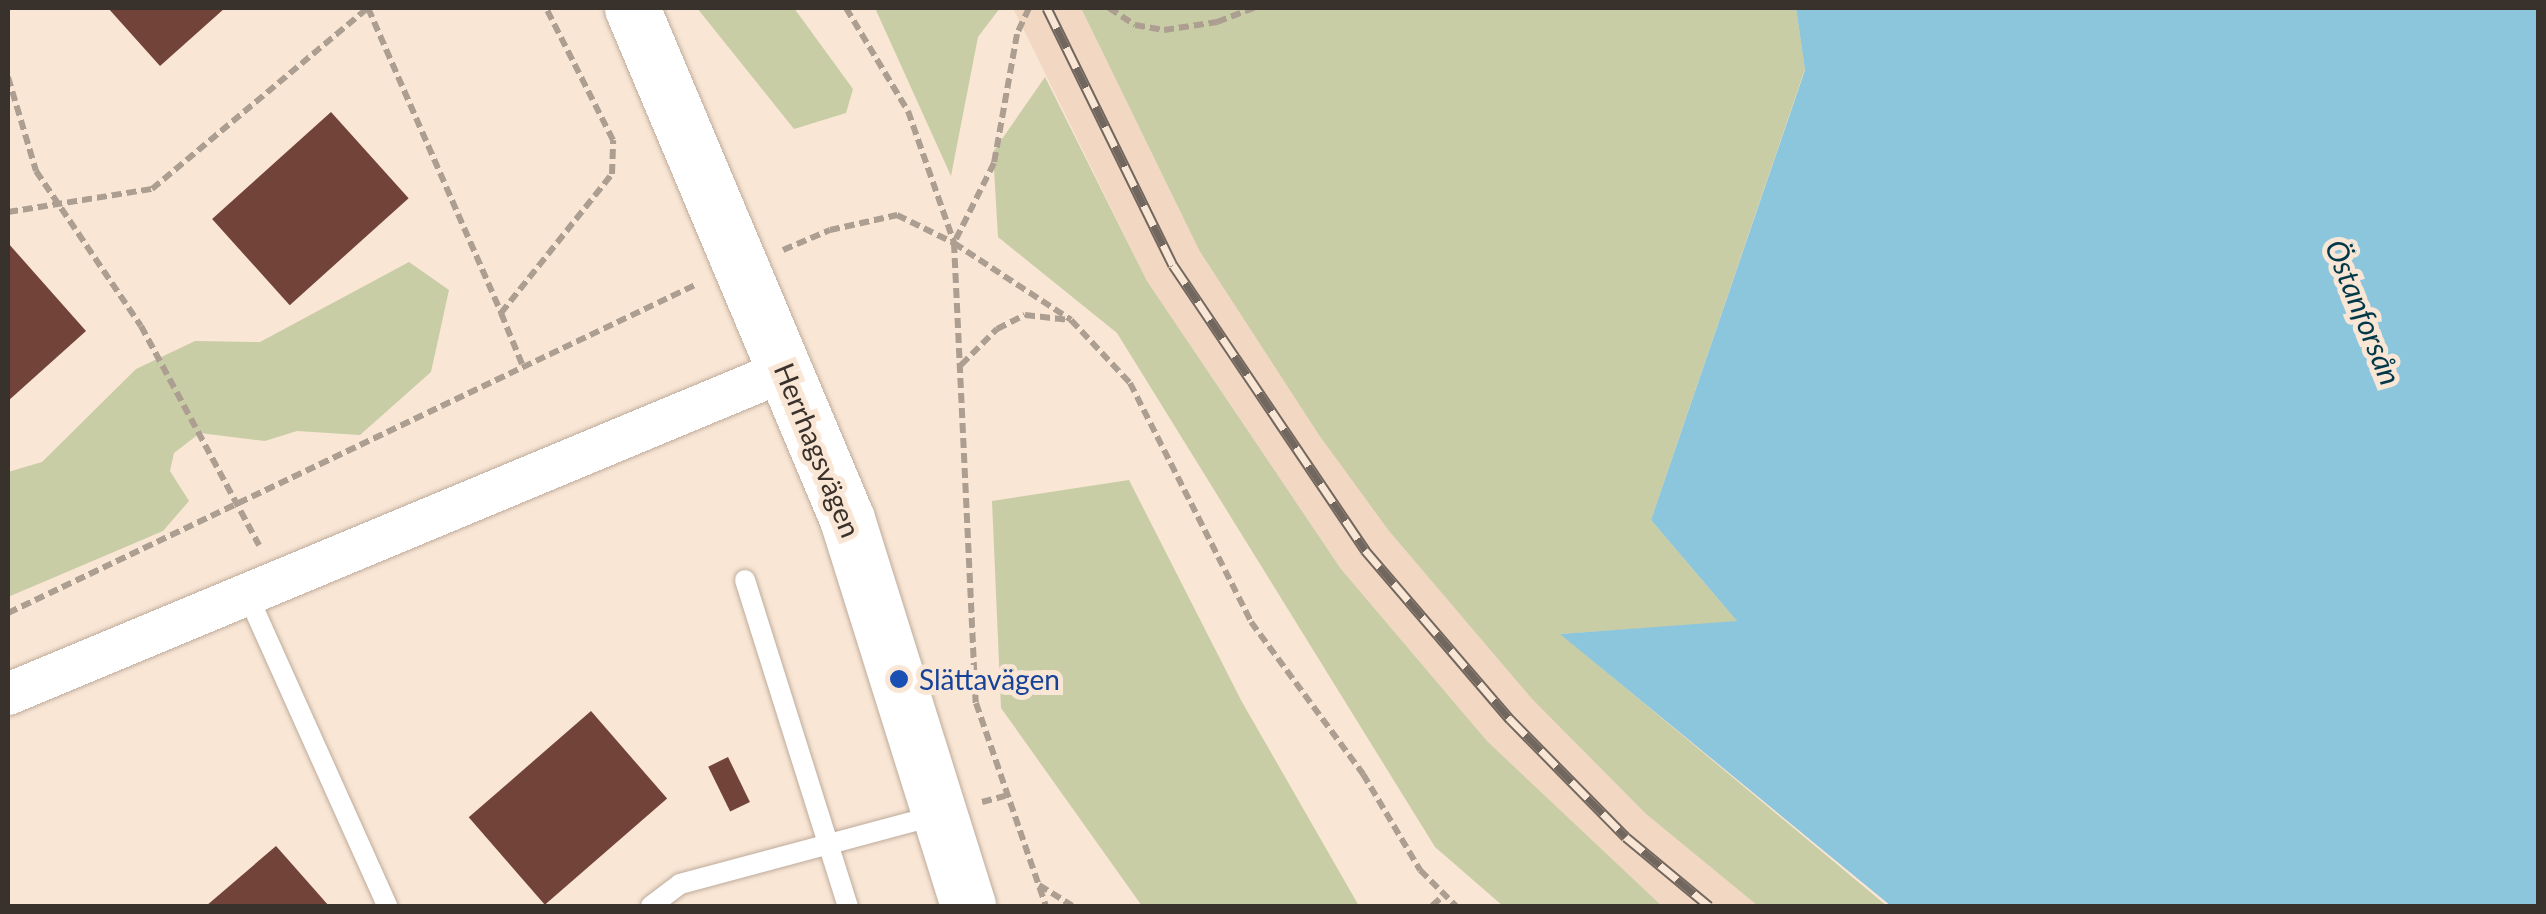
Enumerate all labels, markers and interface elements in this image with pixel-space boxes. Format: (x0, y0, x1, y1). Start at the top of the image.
water label: Östanforsån (2319, 234, 2409, 390)
street label: Herrhagsvägen (768, 358, 868, 542)
place label: Slättavägen (919, 662, 1060, 696)
marker: Slättavägen (888, 668, 910, 690)

